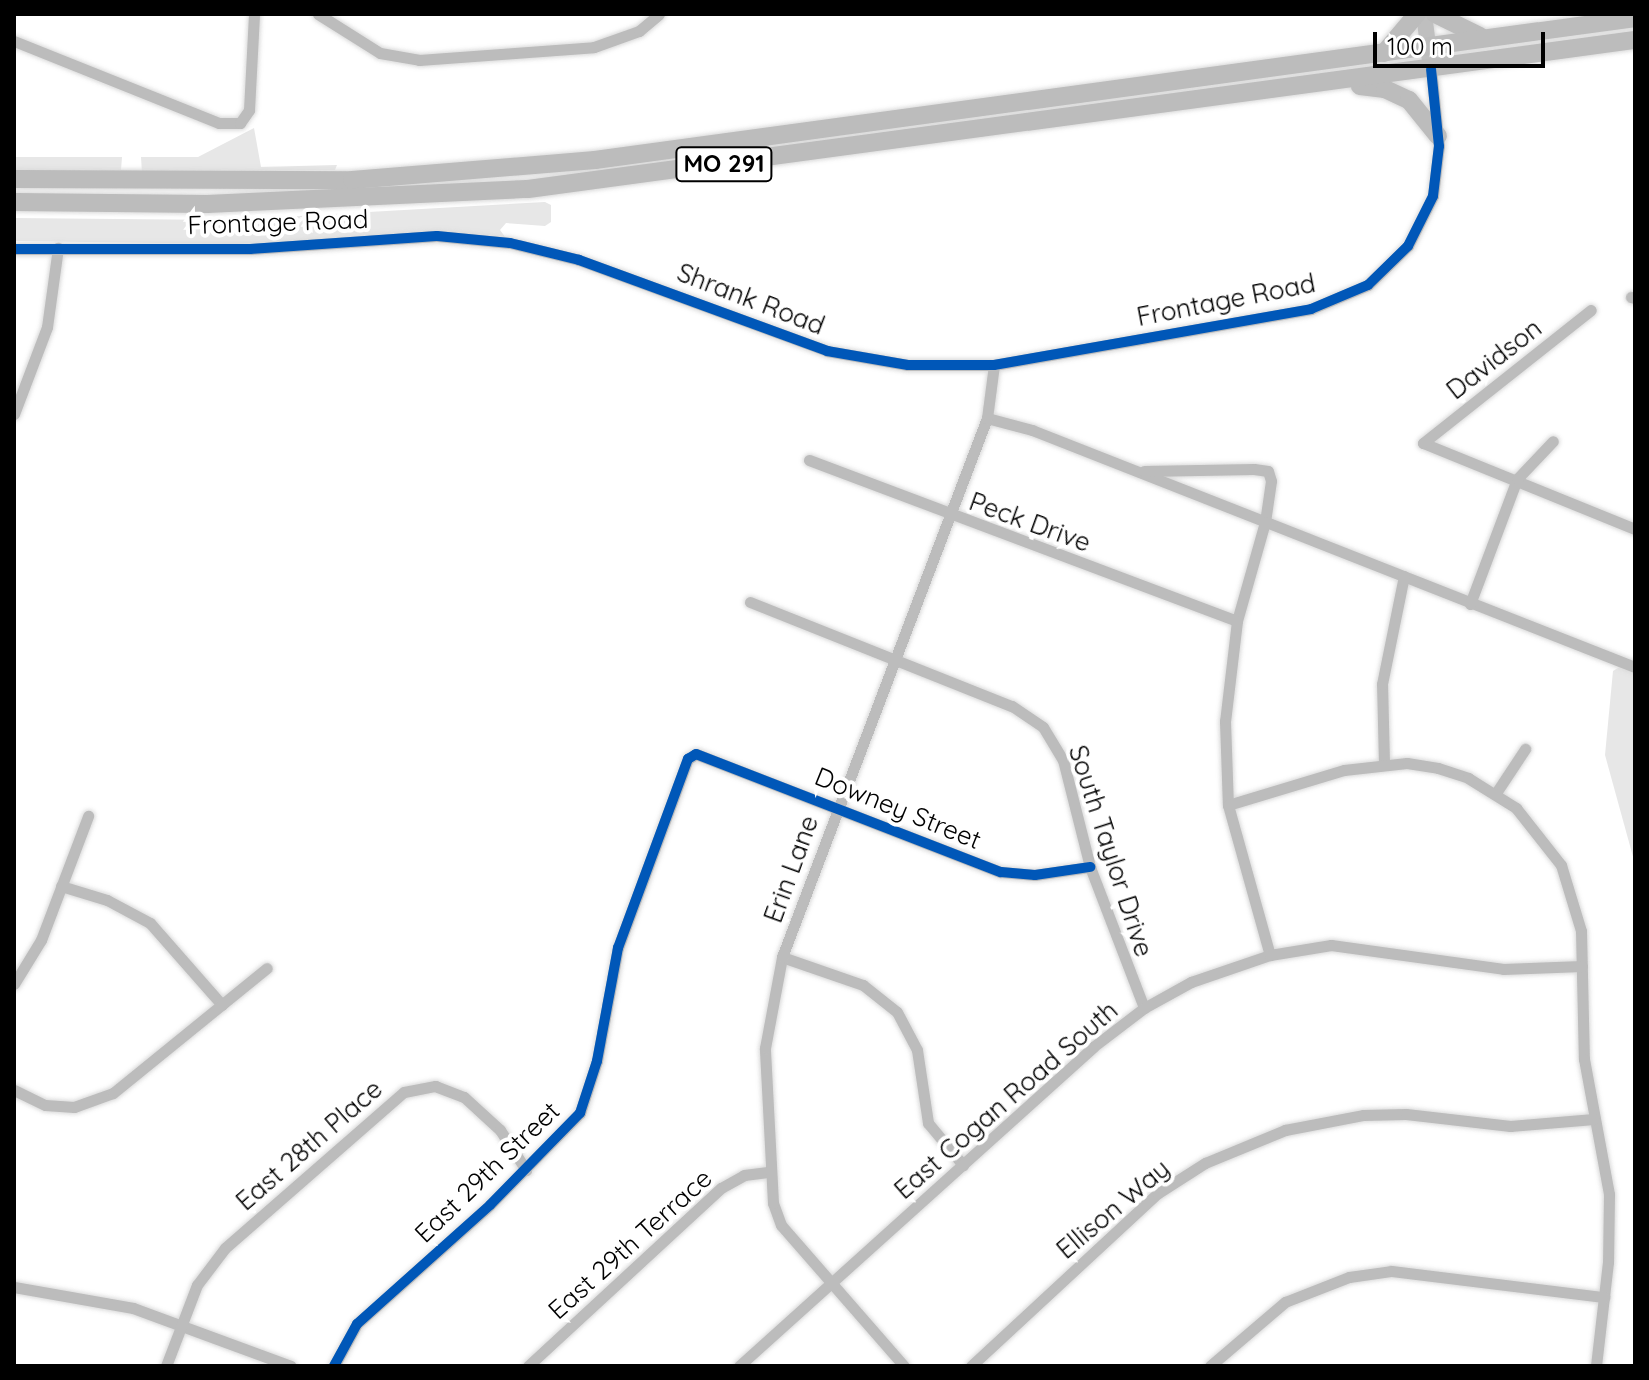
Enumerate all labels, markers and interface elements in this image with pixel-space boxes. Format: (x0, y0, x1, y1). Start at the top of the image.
scale bar (1377, 16, 1549, 66)
text: 100 m (1387, 31, 1453, 61)
road number: MO 291 (674, 144, 774, 184)
street label: Frontage Road (187, 203, 369, 241)
street label: Shrank Road (673, 257, 829, 341)
street label: Frontage Road (1134, 267, 1318, 333)
street label: Davidson (1440, 312, 1548, 406)
street label: Peck Drive (965, 486, 1095, 558)
street label: South Taylor Drive (1062, 741, 1160, 961)
street label: Downey Street (810, 760, 986, 856)
street label: Erin Lane (757, 811, 825, 927)
street label: East Cogan Road South (888, 995, 1124, 1205)
street label: East 28th Place (230, 1073, 388, 1217)
street label: East 29th Street (408, 1095, 566, 1249)
street label: Ellison Way (1050, 1153, 1176, 1265)
street label: East 29th Terrace (542, 1162, 718, 1326)

